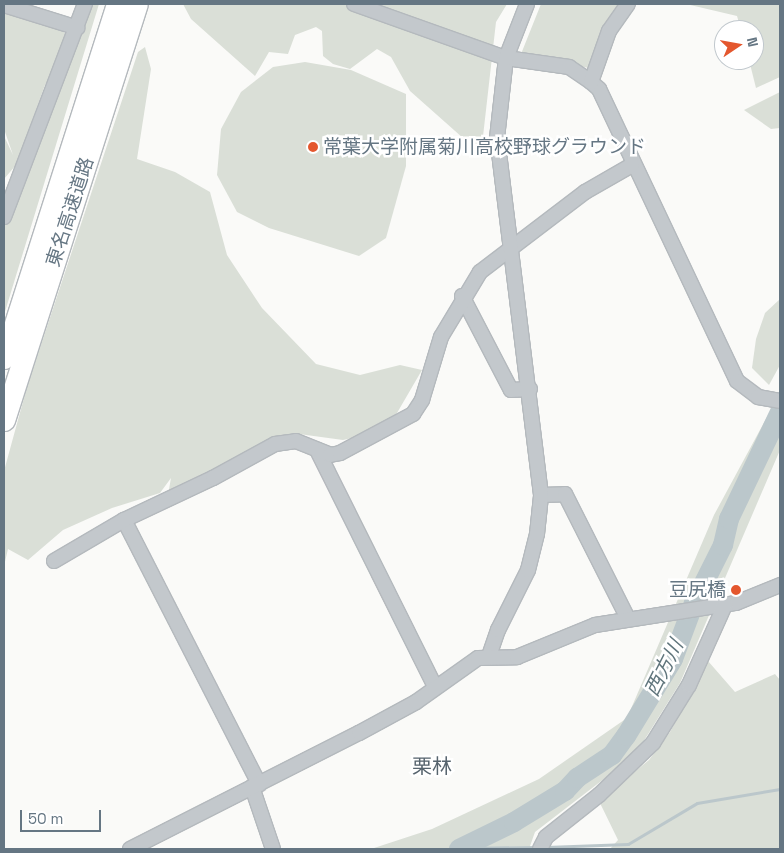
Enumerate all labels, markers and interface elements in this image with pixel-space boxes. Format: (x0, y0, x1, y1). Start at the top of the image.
north arrow (714, 20, 764, 70)
text: N (743, 36, 762, 49)
place label: 常葉大学附属菊川高校野球グラウンド (323, 136, 646, 158)
marker: 常葉大学附属菊川高校野球グラウンド (307, 141, 319, 153)
street label: 東名高速道路 (42, 154, 98, 270)
place label: 豆尻橋 (669, 579, 726, 601)
marker: 豆尻橋 (730, 584, 742, 596)
water label: 西方川 (640, 636, 688, 700)
district label: 栗林 (412, 754, 452, 778)
scale bar (22, 800, 104, 832)
text: 50 m (28, 809, 63, 828)

